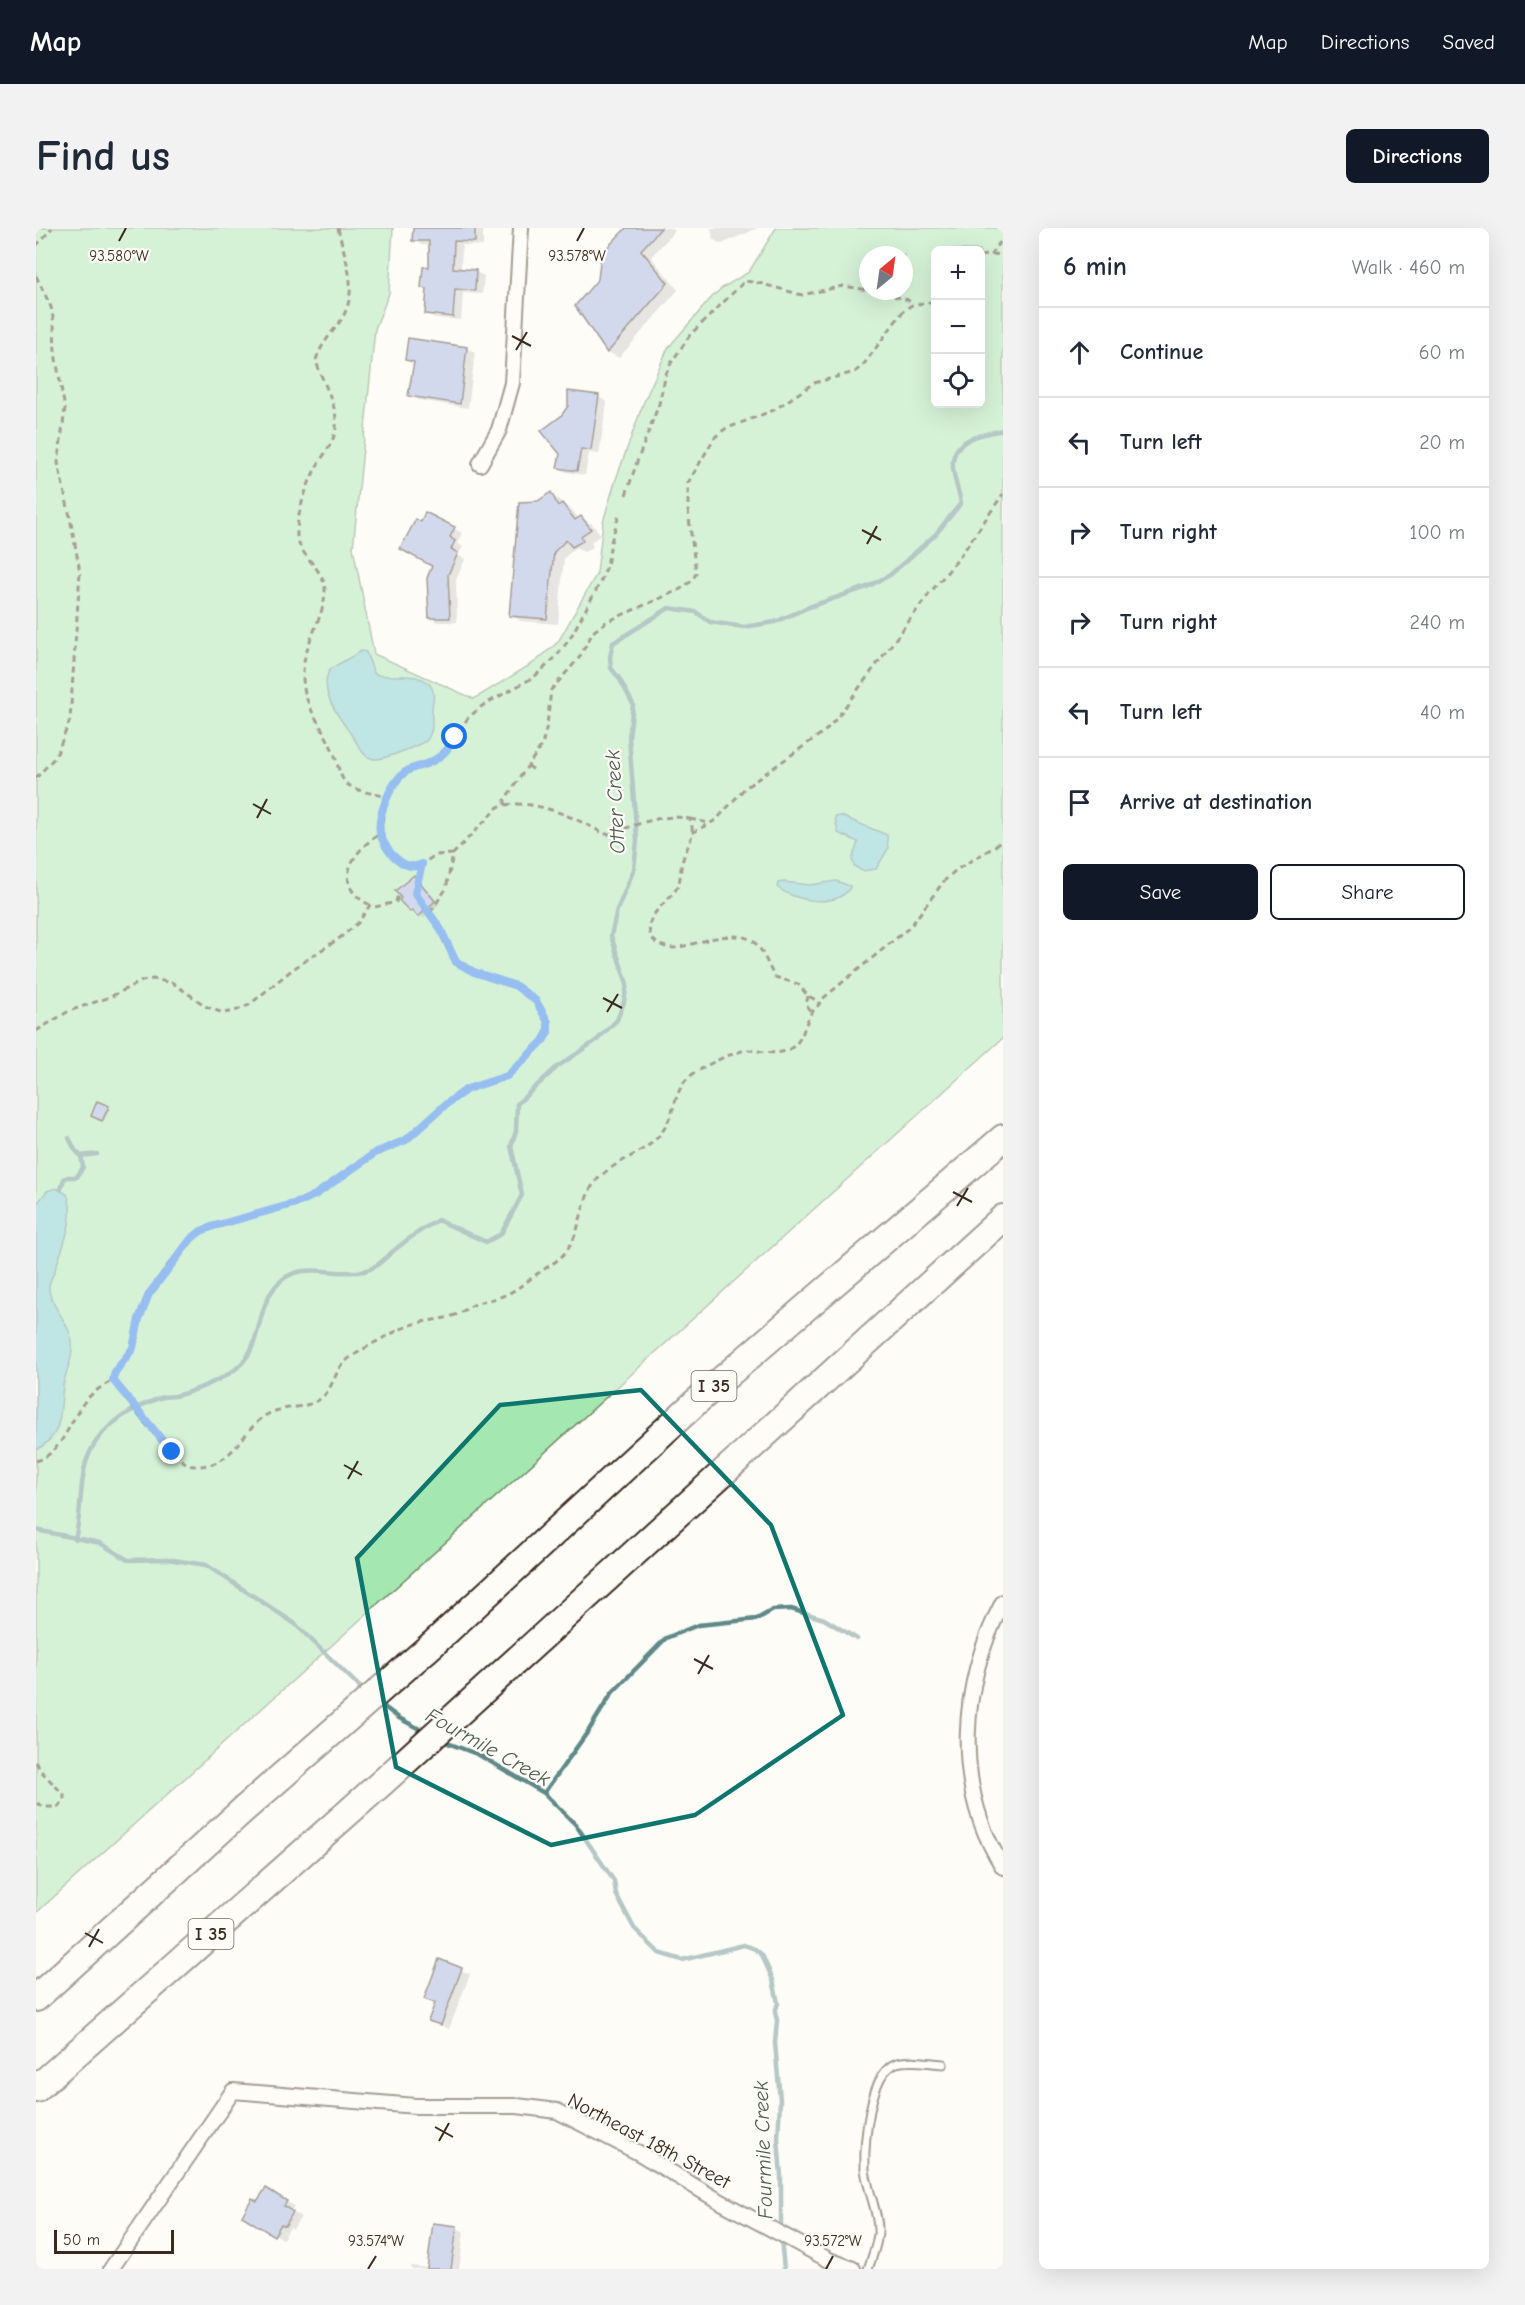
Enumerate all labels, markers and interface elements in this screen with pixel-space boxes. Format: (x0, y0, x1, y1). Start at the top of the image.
text: Map (30, 26, 81, 58)
text: Map (1248, 30, 1288, 54)
text: Directions (1321, 30, 1410, 54)
text: Saved (1443, 30, 1495, 54)
button: Directions (1346, 129, 1489, 183)
text: Find us (36, 132, 170, 181)
north arrow (859, 246, 913, 300)
map controls (931, 246, 985, 408)
button: + (931, 246, 985, 300)
text: 93.580°W (89, 247, 149, 265)
text: 93.578°W (548, 247, 606, 265)
text: 6 min (1063, 252, 1127, 282)
text: Walk · 460 m (1352, 256, 1465, 279)
button: − (931, 300, 985, 354)
icon: ahead (1063, 336, 1096, 369)
text: Continue (1120, 339, 1203, 365)
text: 60 m (1419, 341, 1465, 364)
button: locate (931, 354, 985, 408)
icon: left (1063, 426, 1096, 459)
text: Turn left (1120, 429, 1202, 455)
text: 20 m (1419, 431, 1465, 454)
icon: right (1063, 516, 1096, 549)
text: Turn right (1120, 519, 1217, 545)
text: 100 m (1410, 521, 1465, 544)
icon: right (1063, 606, 1096, 639)
text: Turn right (1120, 609, 1217, 635)
text: 240 m (1410, 611, 1465, 634)
icon: left (1063, 696, 1096, 729)
text: Turn left (1120, 699, 1202, 725)
text: 40 m (1420, 701, 1465, 724)
route start (441, 723, 467, 749)
water label: Otter Creek (600, 749, 630, 855)
icon: arrive (1063, 786, 1096, 819)
text: Arrive at destination (1120, 789, 1312, 815)
button: Save (1063, 864, 1258, 920)
button: Share (1270, 864, 1465, 920)
road number: I 35 (692, 1371, 736, 1401)
route end (158, 1438, 184, 1464)
water label: Fourmile Creek (422, 1703, 555, 1792)
road number: I 35 (188, 1919, 234, 1949)
water label: Fourmile Creek (749, 2079, 777, 2220)
street label: Northeast 18th Street (564, 2088, 735, 2194)
scale bar (54, 2227, 174, 2254)
text: 50 m (63, 2231, 100, 2249)
text: 93.574°W (348, 2232, 404, 2250)
text: 93.572°W (804, 2232, 862, 2250)

